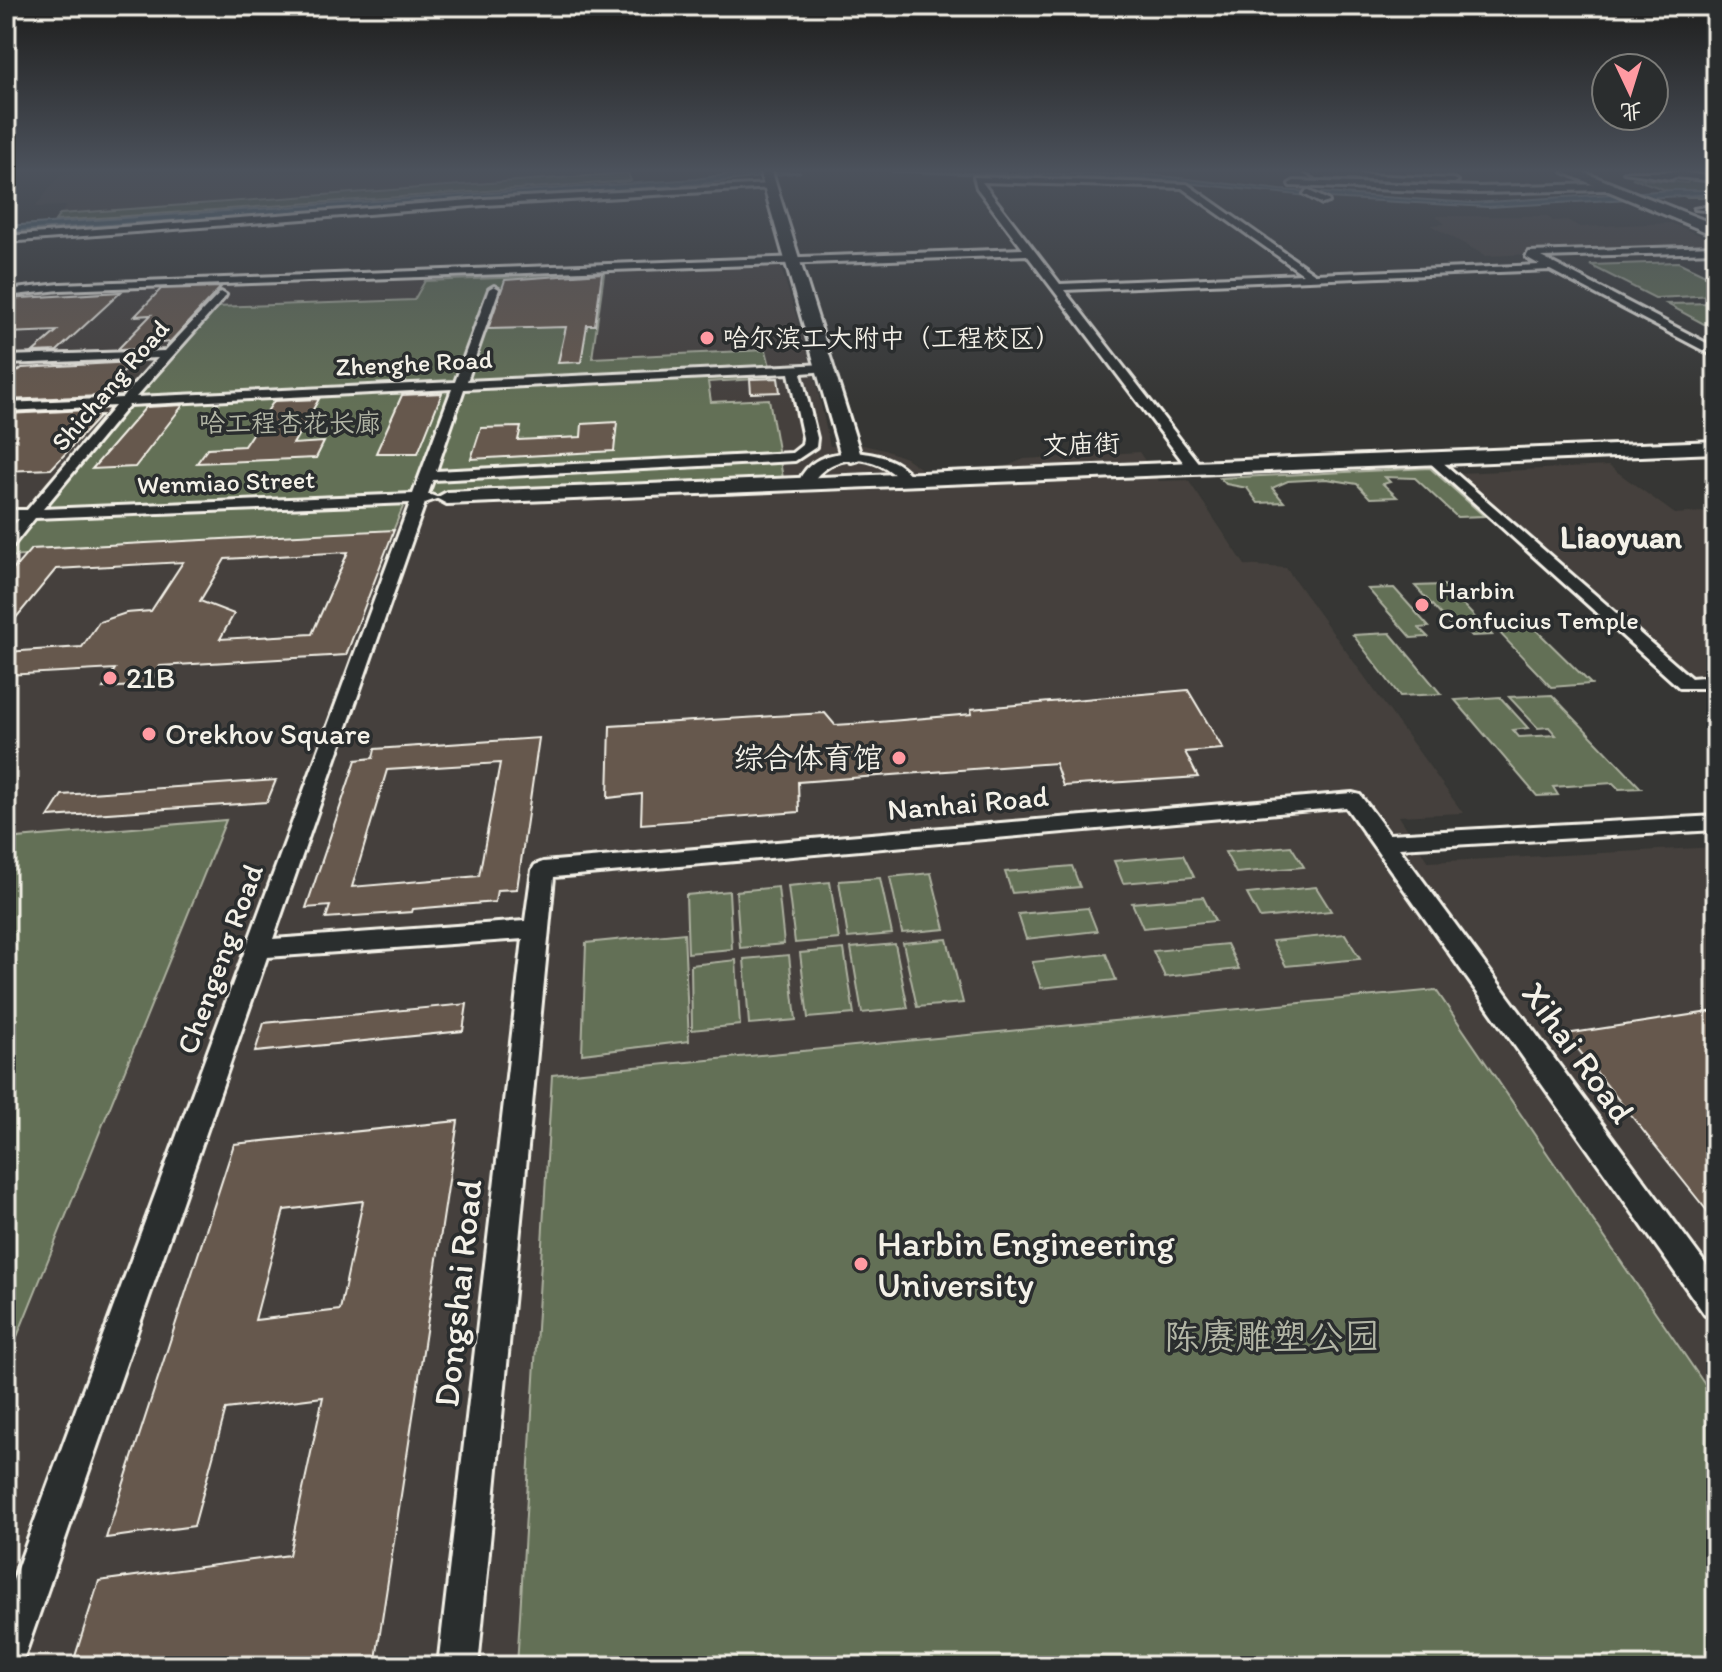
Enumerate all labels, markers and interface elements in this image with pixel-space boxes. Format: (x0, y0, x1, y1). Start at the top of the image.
north arrow (1590, 52, 1670, 132)
text: 北 (1619, 97, 1643, 126)
street label: Shichang Road (44, 313, 176, 457)
place label: 哈尔滨工大附中（工程校区） (723, 322, 1061, 354)
marker: 哈尔滨工大附中（工程校区） (698, 329, 716, 347)
street label: Zhenghe Road (335, 343, 493, 383)
park label: 哈工程杏花长廊 (199, 407, 381, 439)
street label: 文庙街 (1041, 427, 1121, 461)
street label: Wenmiao Street (136, 463, 316, 501)
district label: Liaoyuan (1560, 518, 1683, 556)
place label: Harbin Confucius Temple (1438, 574, 1639, 636)
marker: Harbin Confucius Temple (1413, 596, 1431, 614)
place label: 21B (126, 659, 175, 696)
marker: 21B (101, 669, 119, 687)
place label: Orekhov Square (165, 715, 371, 752)
marker: Orekhov Square (140, 725, 158, 743)
place label: 综合体育馆 (733, 739, 883, 776)
marker: 综合体育馆 (890, 749, 908, 767)
street label: Nanhai Road (886, 777, 1051, 828)
street label: Chengeng Road (168, 859, 271, 1059)
street label: Xihai Road (1513, 973, 1645, 1132)
street label: Dongshai Road (424, 1177, 491, 1409)
place label: Harbin Engineering University (877, 1222, 1175, 1306)
marker: Harbin Engineering University (852, 1255, 870, 1273)
park label: 陈赓雕塑公园 (1164, 1315, 1380, 1358)

